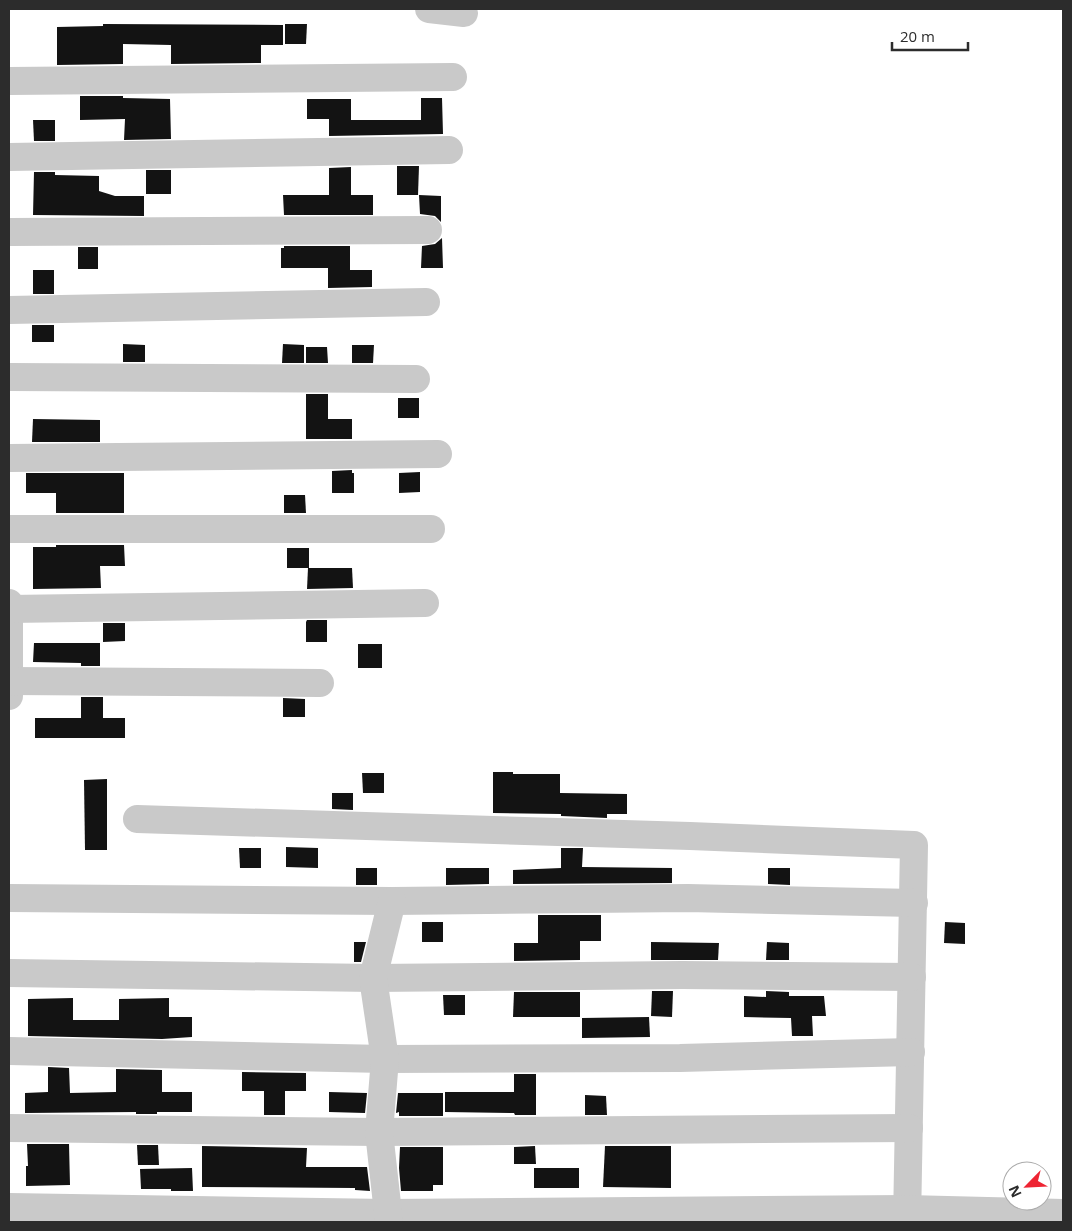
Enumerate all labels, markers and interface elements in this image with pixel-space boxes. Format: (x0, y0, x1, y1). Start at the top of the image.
scale bar (892, 20, 968, 52)
text: 20 m (900, 26, 935, 46)
north arrow (1002, 1161, 1052, 1211)
text: N (1004, 1182, 1026, 1201)

